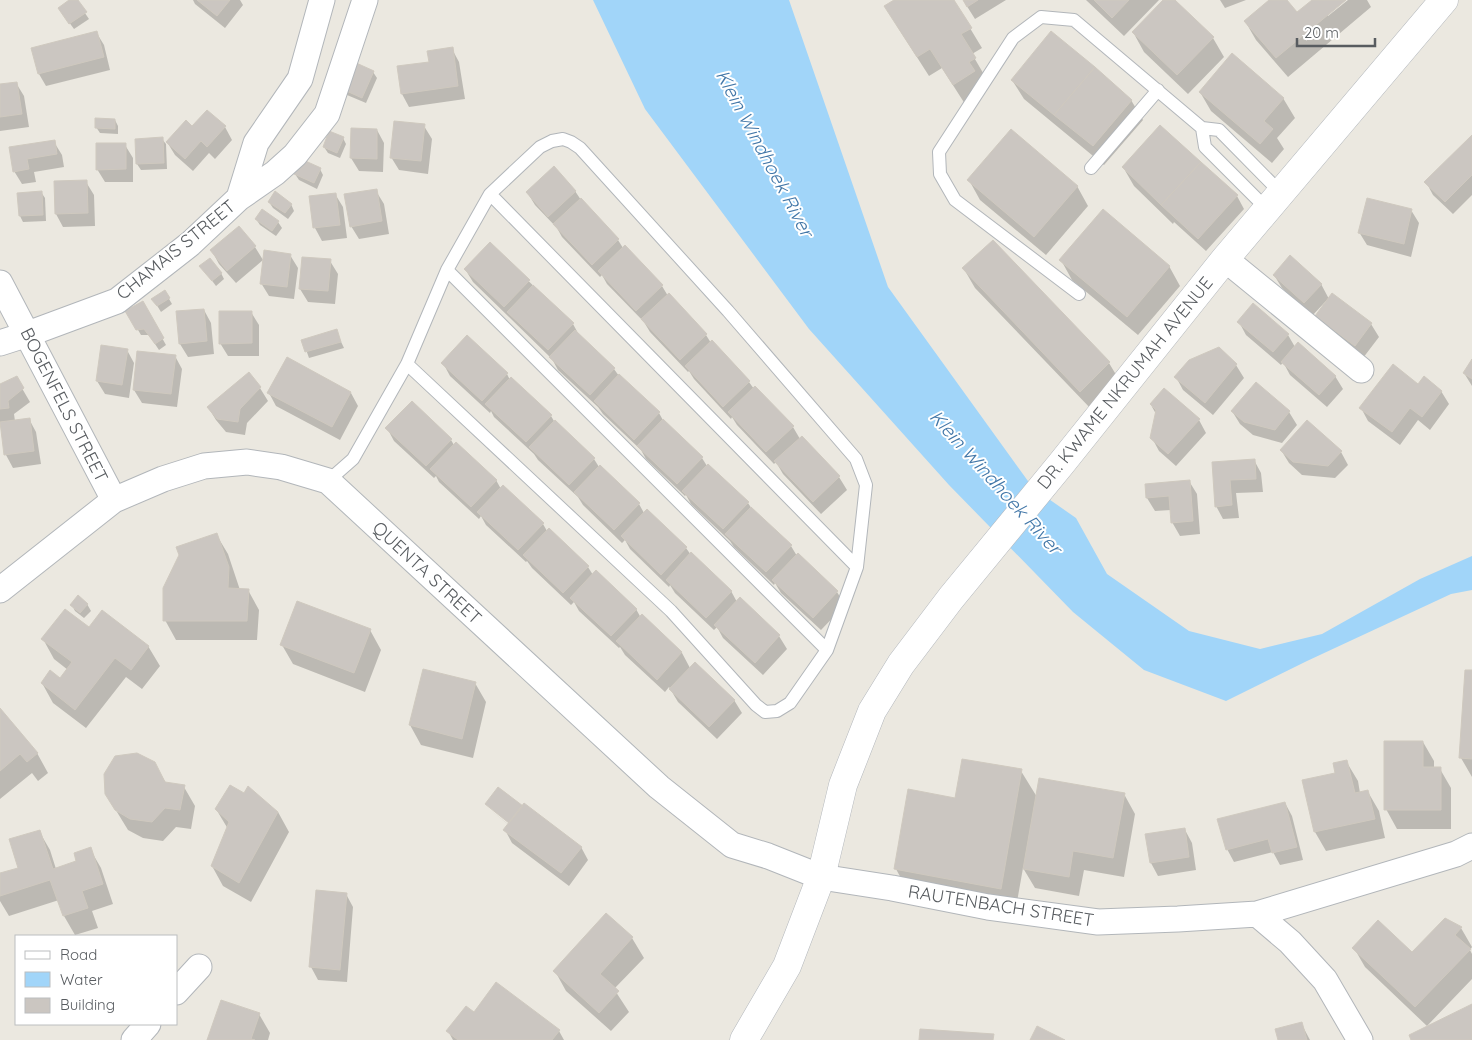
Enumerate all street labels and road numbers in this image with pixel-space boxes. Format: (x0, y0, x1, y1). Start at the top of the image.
street label: CHAMAIS STREET (111, 194, 240, 305)
street label: DR. KWAME NKRUMAH AVENUE (1032, 272, 1217, 494)
street label: BOGENFELS STREET (15, 323, 114, 486)
street label: QUENTA STREET (368, 516, 487, 629)
street label: RAUTENBACH STREET (907, 879, 1096, 932)

